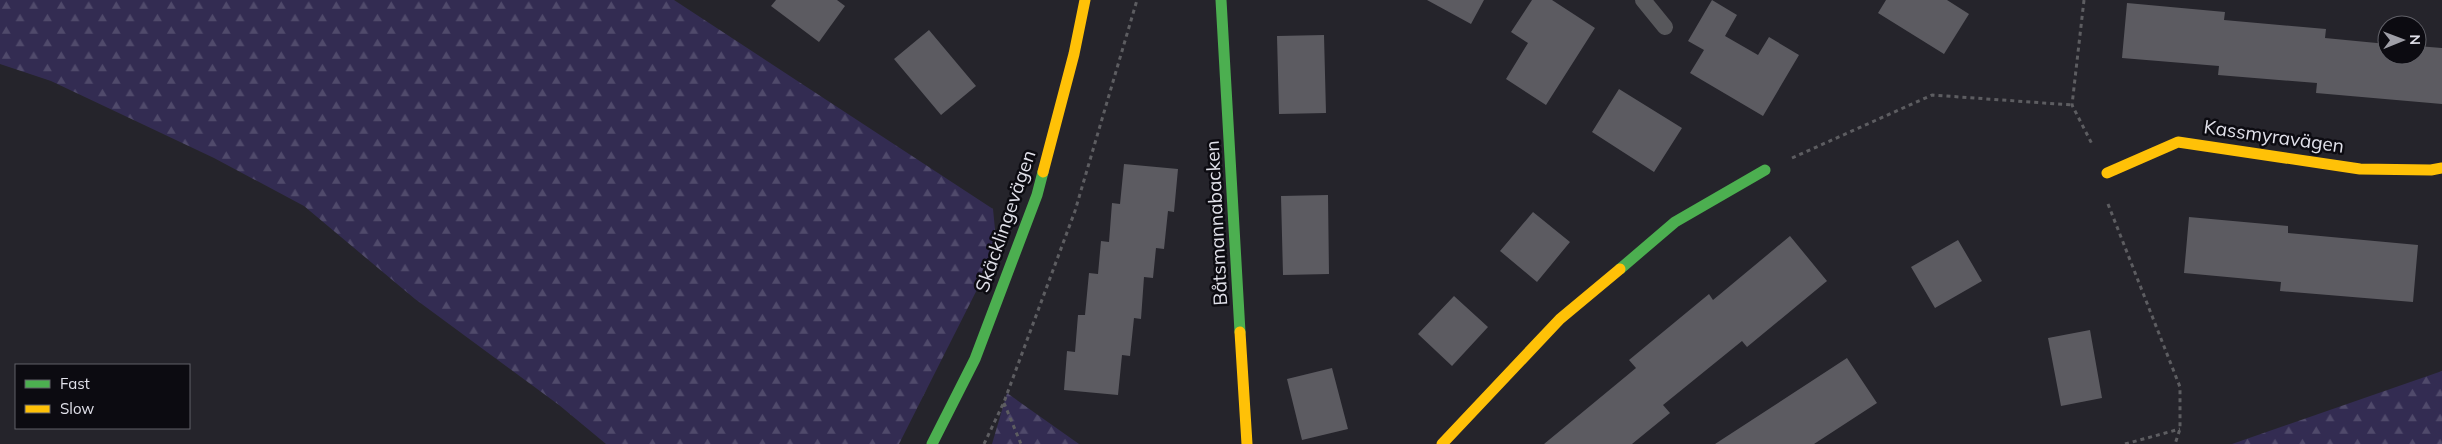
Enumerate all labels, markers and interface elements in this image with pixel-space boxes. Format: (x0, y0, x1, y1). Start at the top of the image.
north arrow (2377, 15, 2427, 65)
text: N (2406, 34, 2424, 45)
street label: Kassmyravägen (2202, 114, 2346, 158)
street label: Båtsmannabacken (1200, 140, 1232, 306)
street label: Skäcklingevägen (969, 147, 1041, 295)
legend (15, 364, 190, 429)
text: Fast (60, 374, 90, 393)
text: Slow (60, 399, 94, 418)

